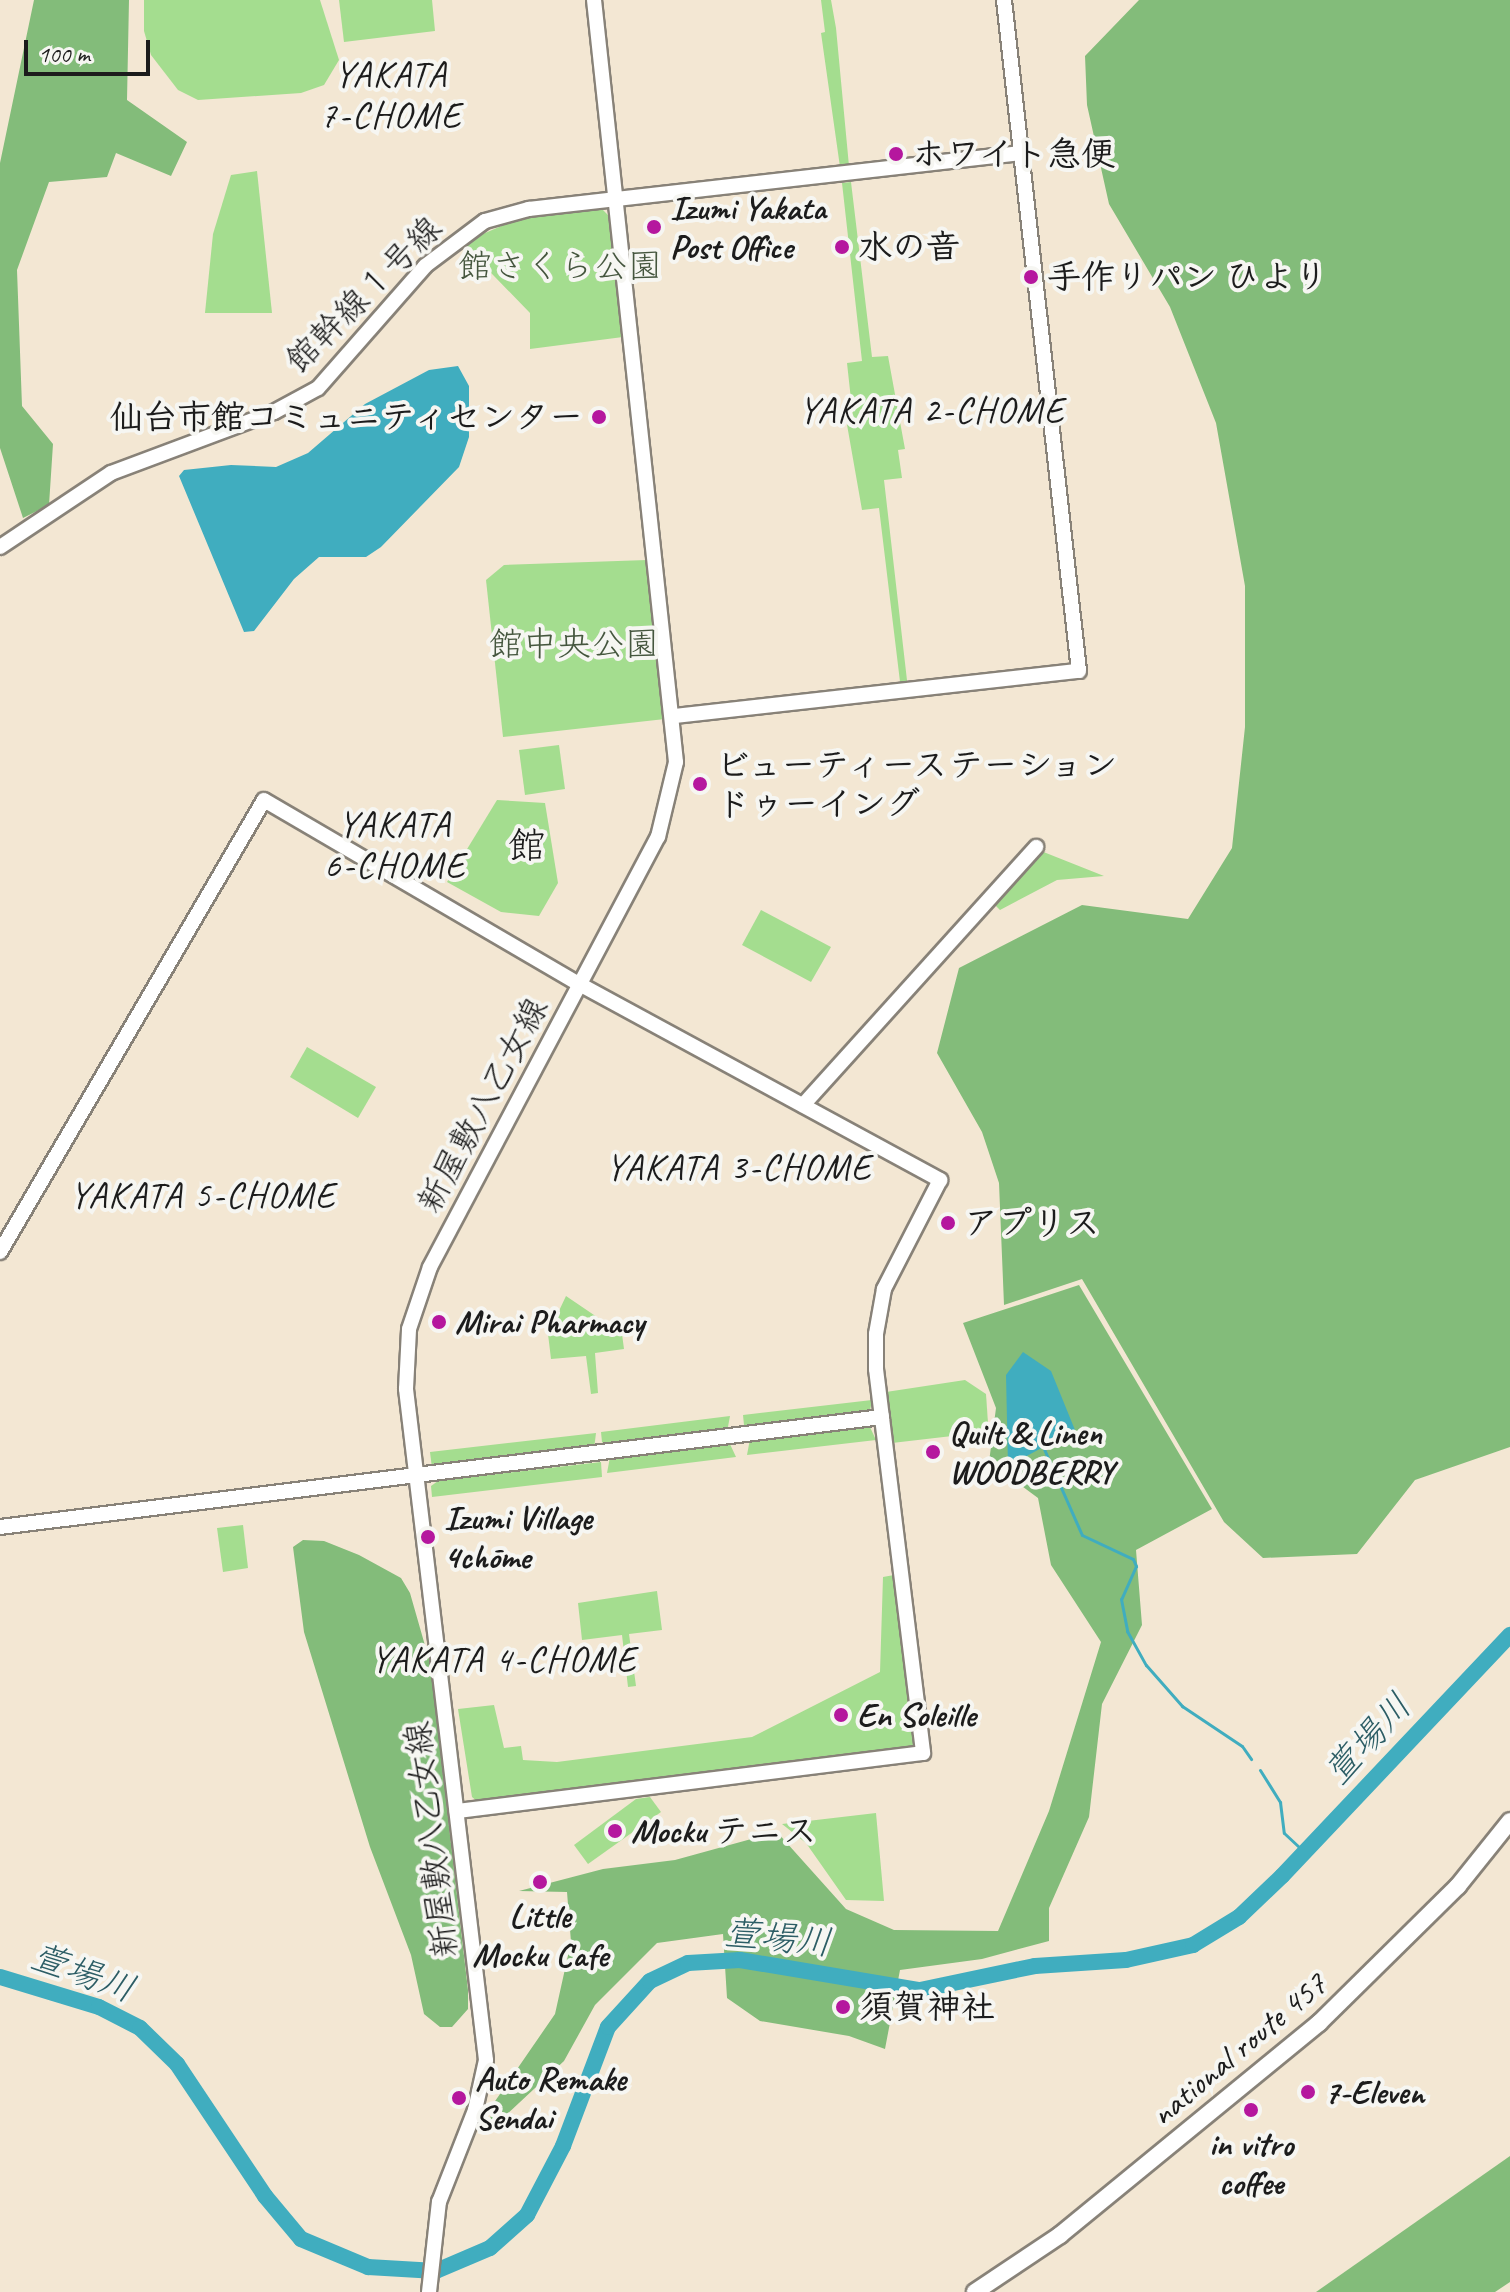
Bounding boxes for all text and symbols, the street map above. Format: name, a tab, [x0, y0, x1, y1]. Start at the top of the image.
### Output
scale bar	[28, 24, 154, 74]
text: 100 m	[38, 39, 90, 69]
district label: YAKATA 7-CHOME	[320, 52, 462, 137]
place label: ホワイト急便	[912, 134, 1116, 174]
marker: ホワイト急便	[887, 145, 905, 163]
place label: Izumi Yakata Post Office	[670, 187, 826, 266]
street label: 館幹線１号線	[276, 207, 450, 381]
marker: Izumi Yakata Post Office	[645, 218, 663, 236]
place label: 水の音	[858, 227, 960, 267]
marker: 水の音	[833, 238, 851, 256]
park label: 館さくら公園	[458, 246, 662, 286]
place label: 手作りパン ひより	[1047, 257, 1327, 297]
marker: 手作りパン ひより	[1022, 268, 1040, 286]
district label: YAKATA 2-CHOME	[798, 389, 1066, 433]
place label: 仙台市館コミュニティセンター	[107, 397, 583, 437]
marker: 仙台市館コミュニティセンター	[590, 408, 608, 426]
park label: 館中央公園	[489, 624, 659, 664]
place label: ビューティーステーション ドゥーイング	[716, 744, 1123, 824]
marker: ビューティーステーション ドゥーイング	[691, 775, 709, 793]
district label: YAKATA 6-CHOME	[324, 802, 466, 887]
district label: 館	[508, 823, 546, 869]
street label: 新屋敷八乙女線	[408, 990, 556, 1220]
district label: YAKATA 3-CHOME	[605, 1146, 873, 1190]
district label: YAKATA 5-CHOME	[69, 1174, 337, 1218]
place label: アプリス	[964, 1203, 1100, 1243]
marker: アプリス	[939, 1214, 957, 1232]
place label: Mirai Pharmacy	[455, 1302, 645, 1342]
marker: Mirai Pharmacy	[430, 1313, 448, 1331]
place label: Quilt & Linen WOODBERRY	[949, 1412, 1114, 1492]
marker: Quilt & Linen WOODBERRY	[924, 1443, 942, 1461]
place label: Izumi Village 4chōme	[444, 1497, 591, 1576]
marker: Izumi Village 4chōme	[419, 1528, 437, 1546]
district label: YAKATA 4-CHOME	[370, 1638, 638, 1682]
water label: 萱場川	[1315, 1685, 1421, 1793]
place label: En Soleille	[857, 1695, 975, 1735]
marker: En Soleille	[832, 1706, 850, 1724]
street label: 新屋敷八乙女線	[396, 1719, 466, 1961]
place label: Mocku テニス	[631, 1811, 816, 1851]
marker: Mocku テニス	[606, 1822, 624, 1840]
marker: Little Mocku Cafe	[531, 1873, 549, 1891]
place label: Little Mocku Cafe	[472, 1895, 608, 1974]
water label: 萱場川	[722, 1911, 834, 1965]
water label: 萱場川	[25, 1934, 141, 2012]
street label: national route 457	[1142, 1964, 1334, 2134]
place label: 須賀神社	[859, 1987, 995, 2027]
marker: 須賀神社	[834, 1998, 852, 2016]
place label: Auto Remake Sendai	[475, 2058, 623, 2138]
place label: 7-Eleven	[1324, 2072, 1424, 2112]
marker: 7-Eleven	[1299, 2083, 1317, 2101]
marker: Auto Remake Sendai	[450, 2089, 468, 2107]
marker: in vitro coffee	[1242, 2101, 1260, 2119]
place label: in vitro coffee	[1209, 2123, 1293, 2202]

